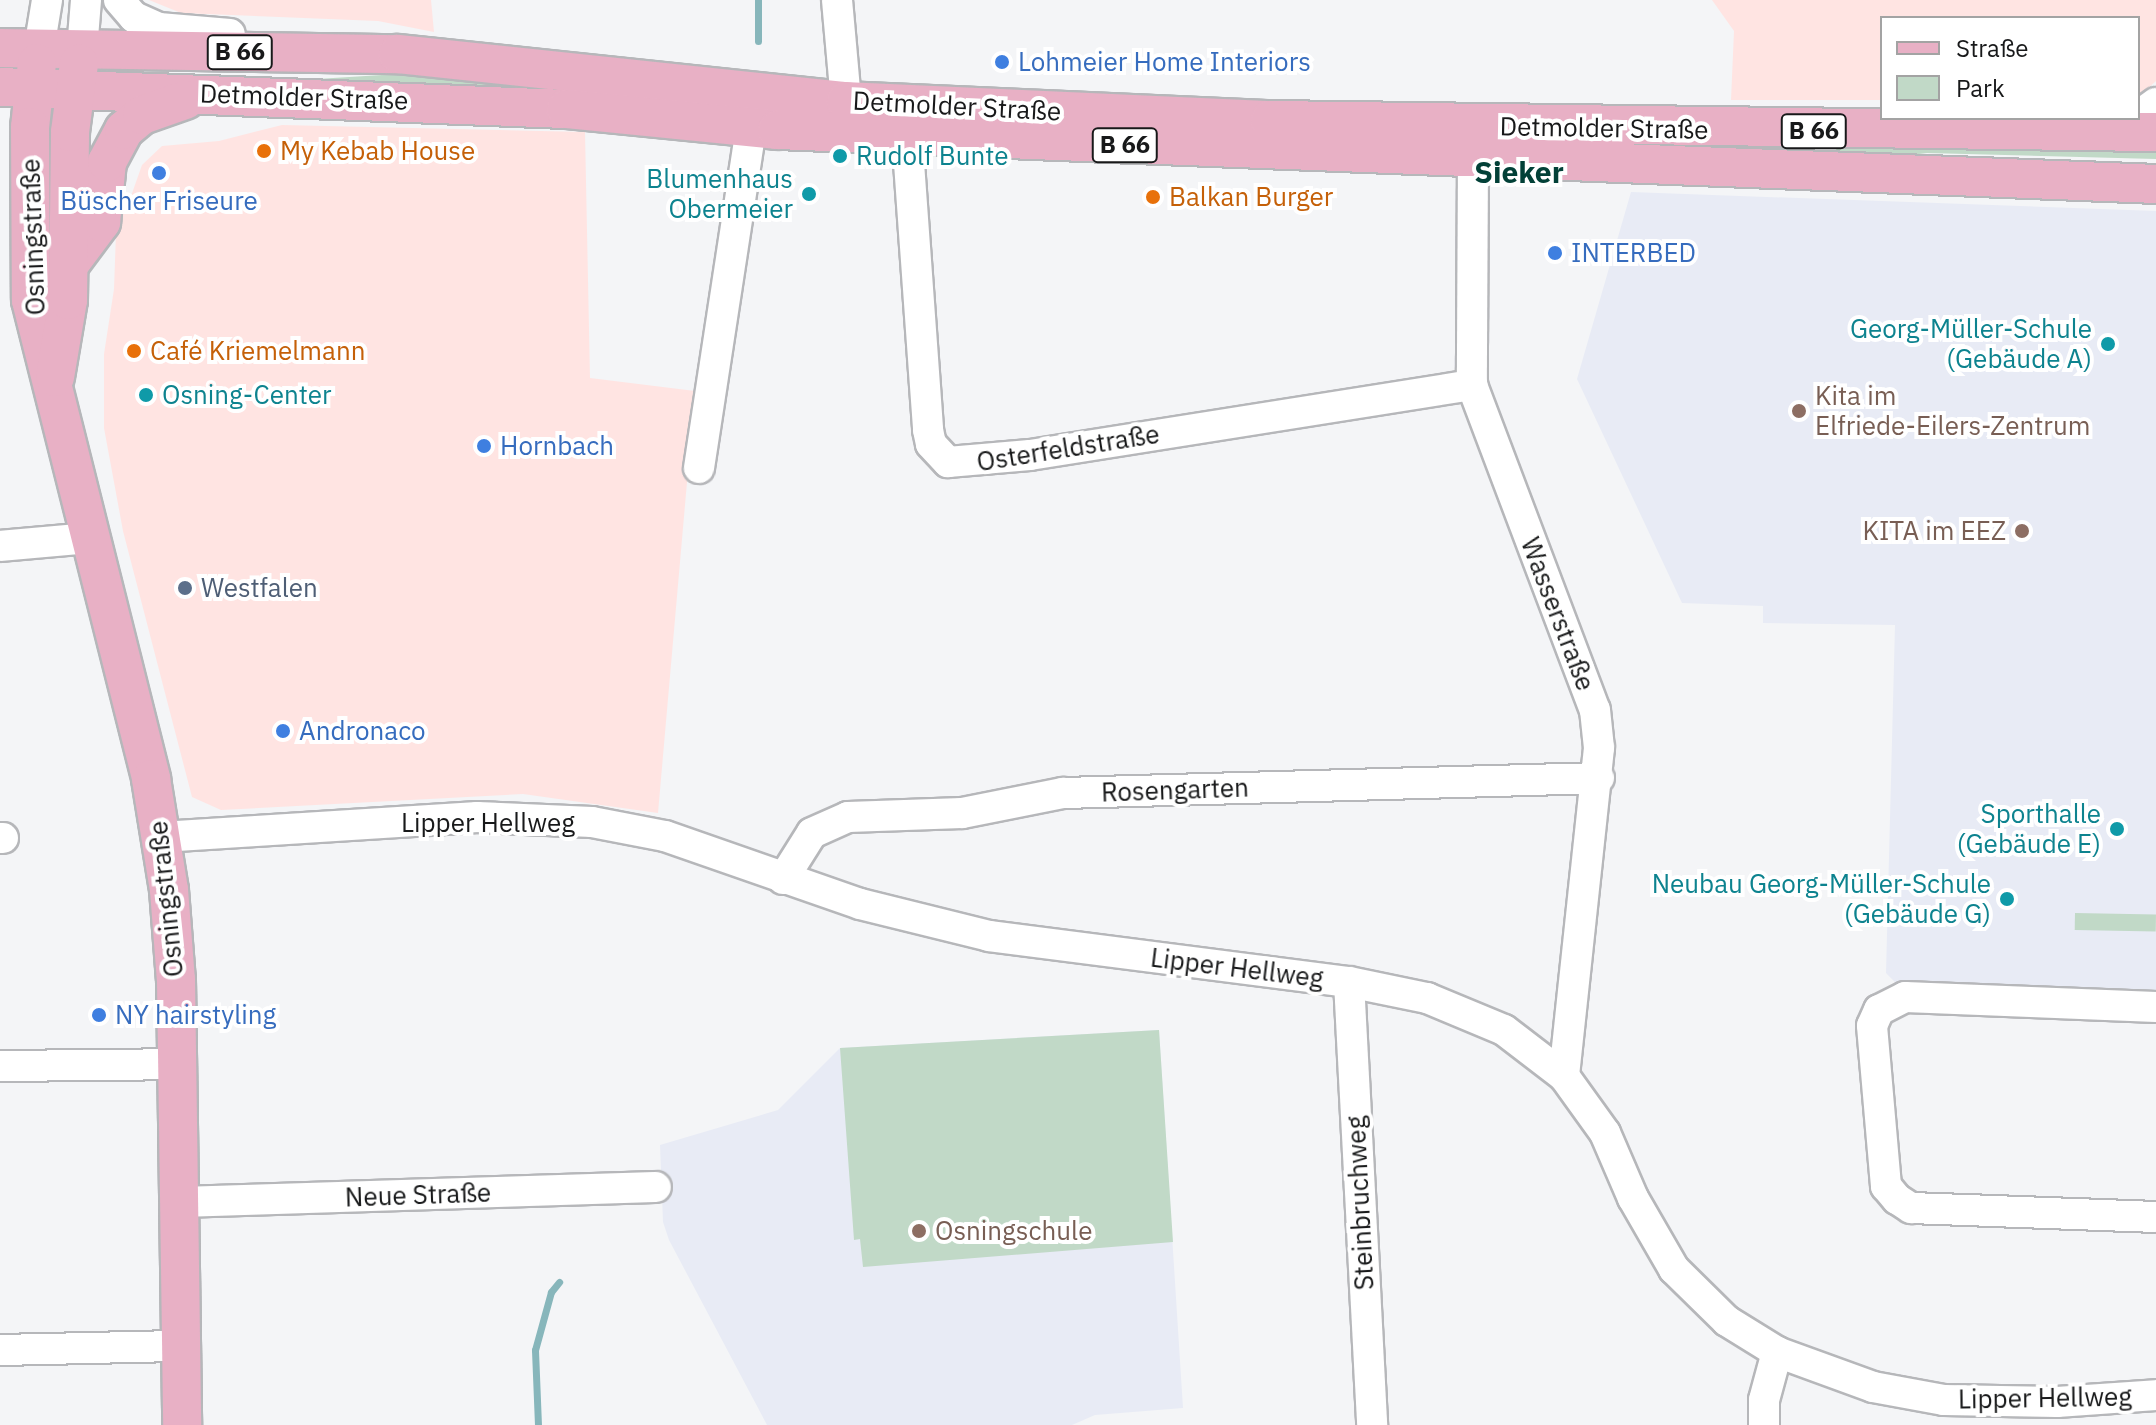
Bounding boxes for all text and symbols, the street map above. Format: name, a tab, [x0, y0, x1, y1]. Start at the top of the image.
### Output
legend	[1880, 16, 2140, 120]
road number: B 66	[206, 32, 274, 72]
text: Straße	[1956, 32, 2028, 64]
place label: Lohmeier Home Interiors	[1018, 46, 1311, 78]
marker: Lohmeier Home Interiors	[993, 53, 1011, 71]
text: Park	[1956, 72, 2005, 104]
street label: Detmolder Straße	[199, 78, 409, 116]
street label: Detmolder Straße	[852, 85, 1062, 127]
street label: Detmolder Straße	[1499, 111, 1709, 145]
road number: B 66	[1780, 111, 1848, 151]
road number: B 66	[1091, 125, 1159, 165]
place label: My Kebab House	[280, 135, 475, 167]
place label: Rudolf Bunte	[856, 140, 1008, 172]
marker: My Kebab House	[255, 142, 273, 160]
marker: Rudolf Bunte	[831, 147, 849, 165]
district label: Sieker	[1474, 154, 1564, 190]
street label: Osningstraße	[15, 158, 51, 316]
place label: Blumenhaus Obermeier	[646, 163, 793, 224]
marker: Büscher Friseure	[150, 164, 168, 182]
place label: Balkan Burger	[1169, 181, 1333, 213]
place label: Büscher Friseure	[60, 185, 258, 217]
marker: Blumenhaus Obermeier	[800, 185, 818, 203]
marker: Balkan Burger	[1144, 188, 1162, 206]
place label: INTERBED	[1571, 237, 1696, 269]
marker: INTERBED	[1546, 244, 1564, 262]
place label: Georg-Müller-Schule (Gebäude A)	[1850, 313, 2092, 374]
place label: Café Kriemelmann	[150, 335, 365, 367]
marker: Georg-Müller-Schule (Gebäude A)	[2099, 335, 2117, 353]
marker: Café Kriemelmann	[125, 342, 143, 360]
place label: Osning-Center	[162, 379, 332, 411]
place label: Kita im Elfriede-Eilers-Zentrum	[1815, 380, 2090, 442]
marker: Osning-Center	[137, 386, 155, 404]
marker: Kita im Elfriede-Eilers-Zentrum	[1790, 402, 1808, 420]
street label: Osterfeldstraße	[974, 418, 1162, 478]
place label: Hornbach	[500, 430, 614, 462]
marker: Hornbach	[475, 437, 493, 455]
place label: KITA im EEZ	[1863, 515, 2006, 547]
marker: KITA im EEZ	[2013, 522, 2031, 540]
street label: Wasserstraße	[1514, 533, 1602, 695]
place label: Westfalen	[201, 572, 318, 604]
marker: Westfalen	[176, 579, 194, 597]
place label: Andronaco	[299, 715, 426, 747]
marker: Andronaco	[274, 722, 292, 740]
street label: Rosengarten	[1101, 772, 1249, 808]
place label: Sporthalle (Gebäude E)	[1957, 798, 2101, 860]
street label: Lipper Hellweg	[401, 807, 575, 839]
street label: Osningstraße	[142, 819, 190, 979]
marker: Sporthalle (Gebäude E)	[2108, 820, 2126, 838]
place label: Neubau Georg-Müller-Schule (Gebäude G)	[1652, 868, 1991, 930]
marker: Neubau Georg-Müller-Schule (Gebäude G)	[1998, 890, 2016, 908]
street label: Lipper Hellweg	[1149, 942, 1325, 994]
place label: NY hairstyling	[115, 999, 276, 1031]
marker: NY hairstyling	[90, 1006, 108, 1024]
street label: Steinbruchweg	[1340, 1115, 1380, 1291]
street label: Neue Straße	[344, 1177, 492, 1213]
place label: Osningschule	[935, 1215, 1092, 1247]
marker: Osningschule	[910, 1222, 928, 1240]
street label: Lipper Hellweg	[1958, 1381, 2132, 1415]

